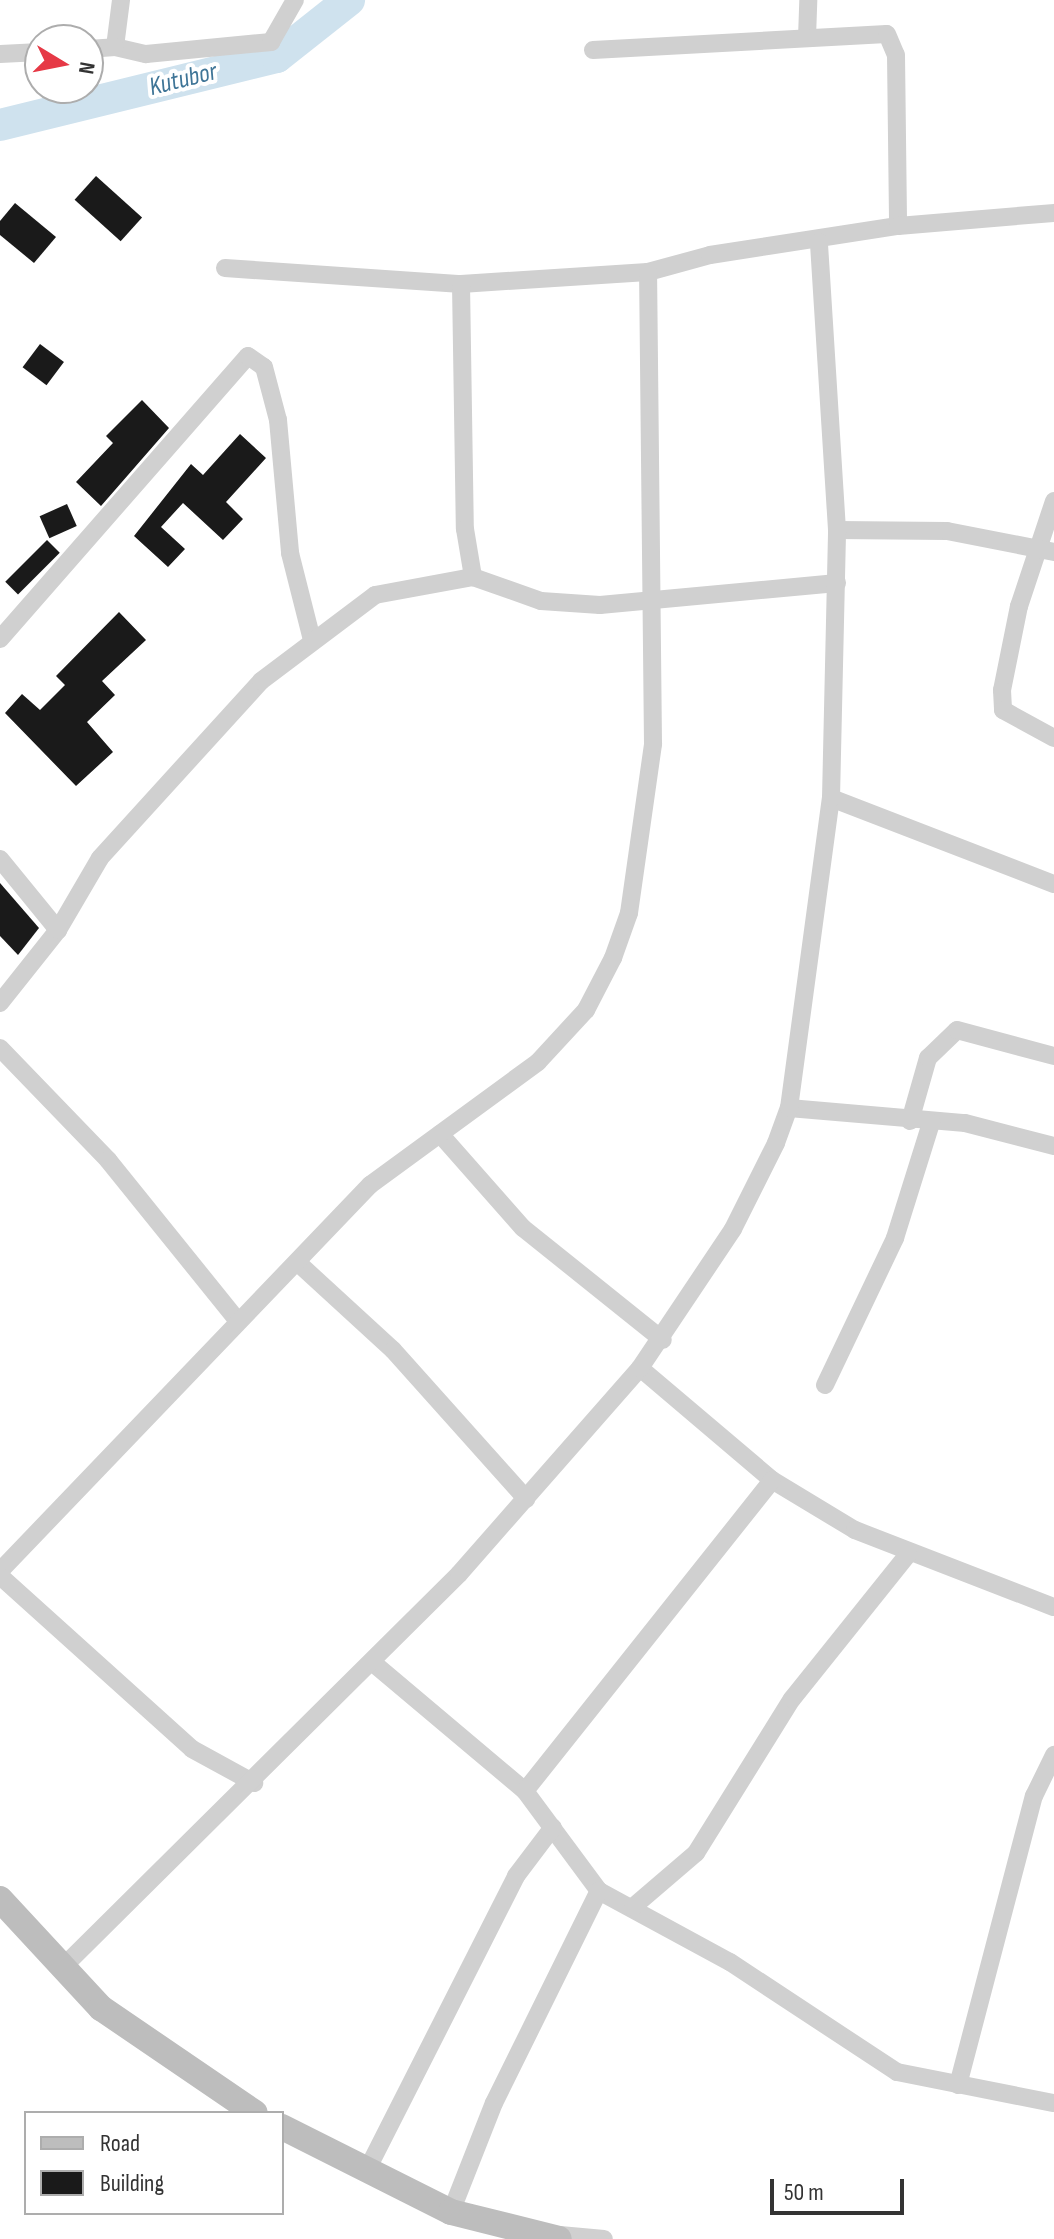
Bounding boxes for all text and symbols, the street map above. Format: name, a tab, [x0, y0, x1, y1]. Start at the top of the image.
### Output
north arrow	[24, 24, 104, 104]
water label: Kutubor	[146, 57, 220, 103]
text: N	[72, 60, 100, 76]
legend	[24, 2111, 284, 2215]
text: Road	[100, 2129, 140, 2158]
scale bar	[774, 2163, 908, 2213]
text: Building	[100, 2169, 164, 2198]
text: 50 m	[784, 2178, 824, 2207]

